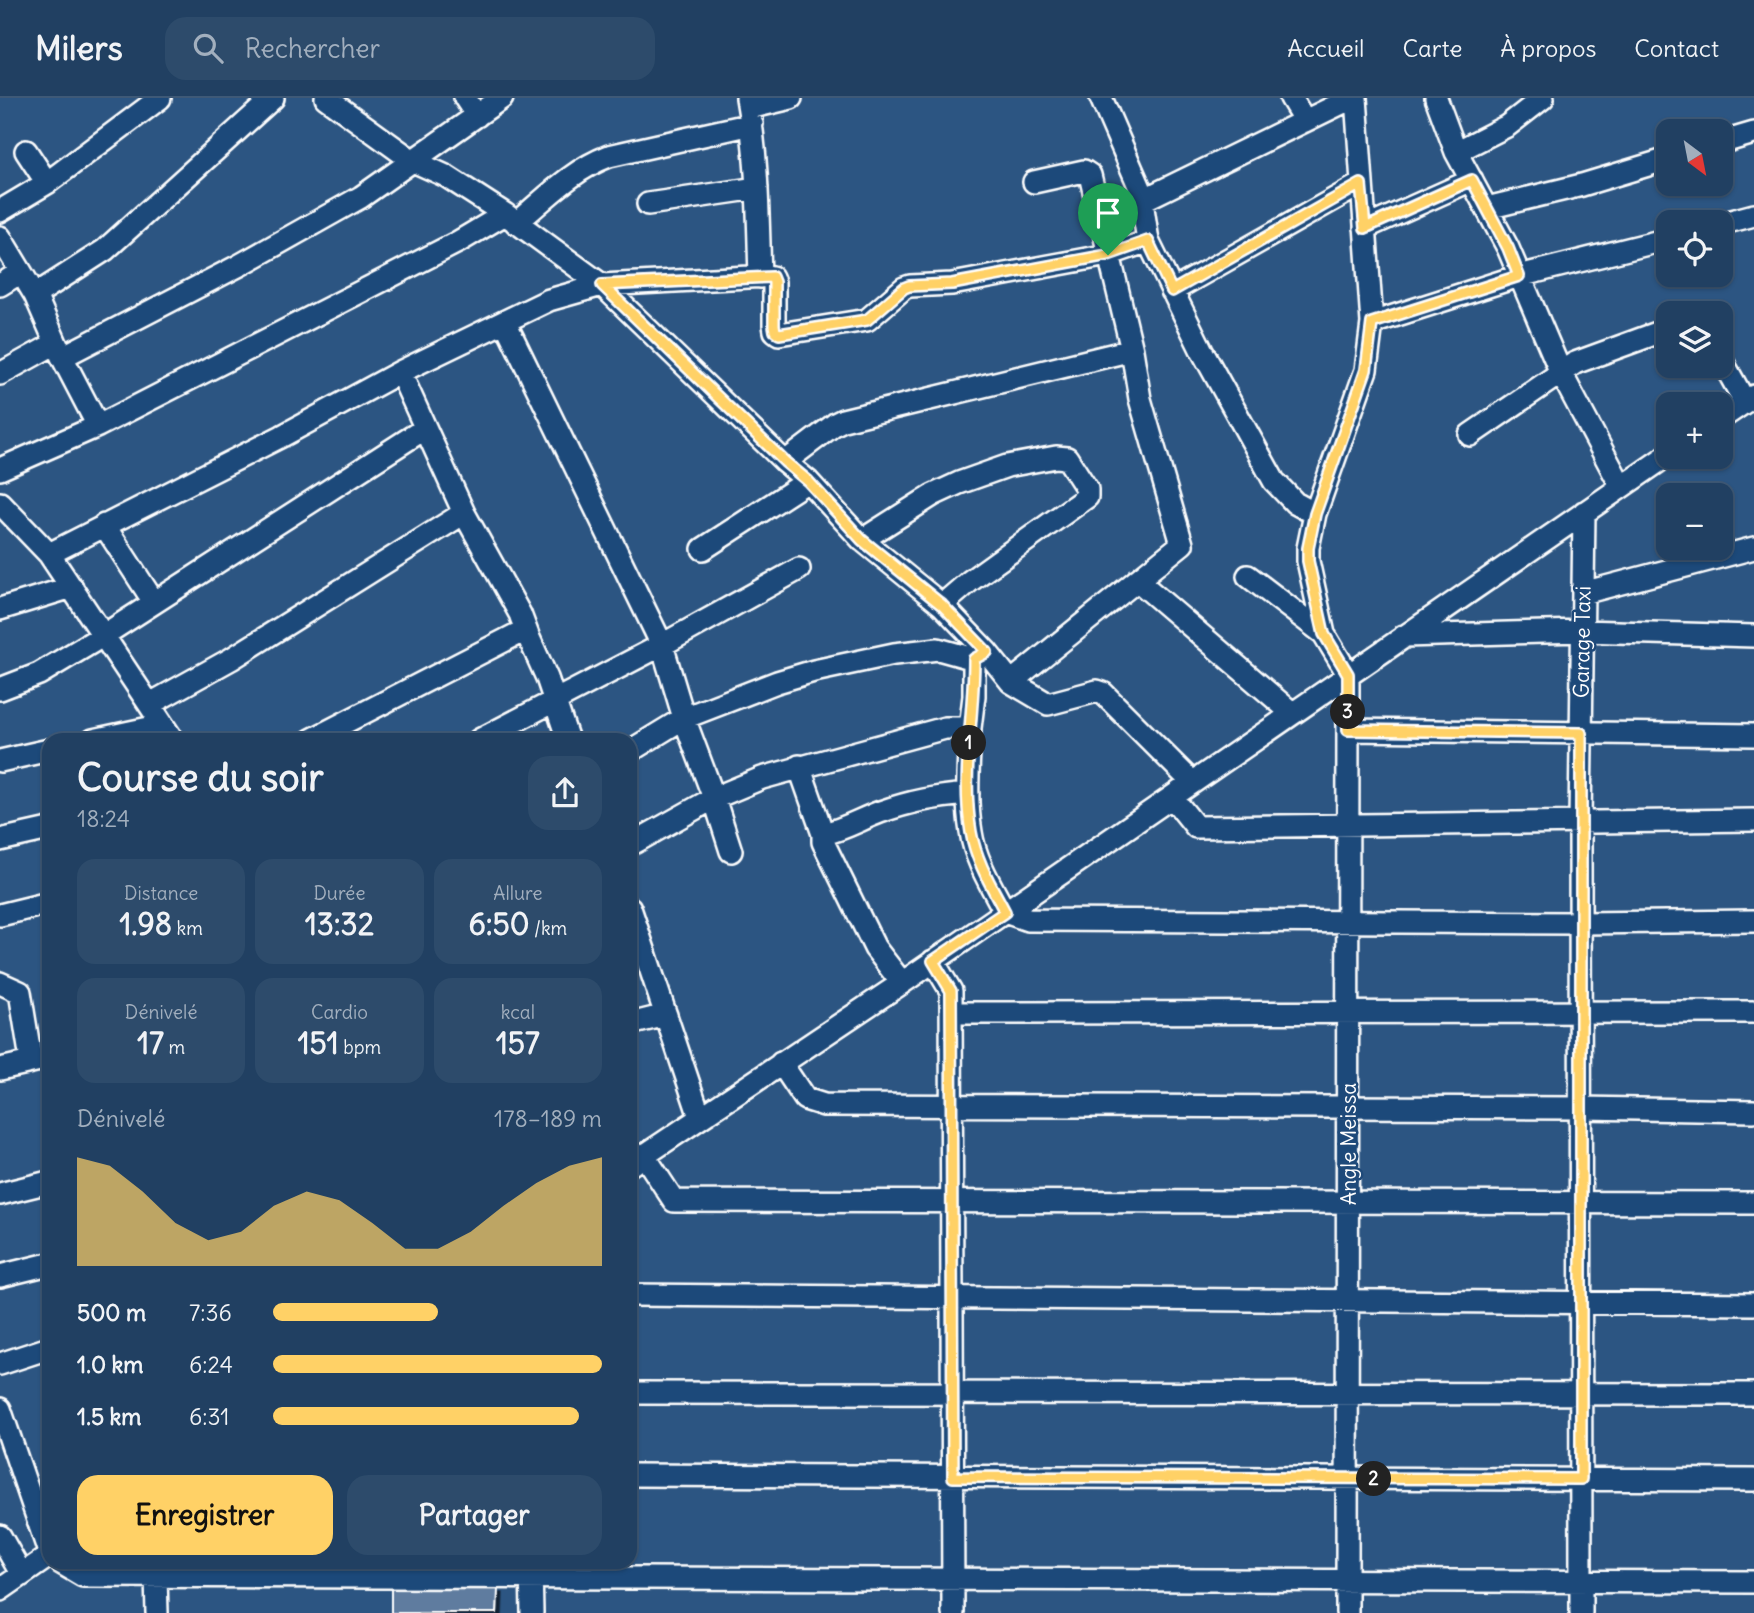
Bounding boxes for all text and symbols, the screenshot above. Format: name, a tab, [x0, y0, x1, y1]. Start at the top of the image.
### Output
search box	[165, 17, 655, 80]
text: Milers	[35, 27, 123, 69]
icon: search	[189, 29, 227, 67]
text: Rechercher	[245, 32, 380, 65]
text: Accueil	[1287, 33, 1364, 63]
text: Carte	[1402, 33, 1462, 63]
text: À propos	[1500, 33, 1596, 63]
text: Contact	[1634, 33, 1719, 63]
north arrow	[1656, 119, 1732, 196]
map controls	[1656, 119, 1733, 560]
pin	[1078, 183, 1138, 255]
icon: arrive	[1089, 194, 1127, 232]
button: locate	[1656, 210, 1733, 287]
button: layers	[1656, 301, 1733, 378]
button: +	[1656, 392, 1733, 469]
button: −	[1656, 483, 1733, 560]
street label: Garage Taxi	[1568, 586, 1596, 698]
pin: 3	[1330, 694, 1366, 730]
text: 3	[1342, 699, 1353, 723]
pin: 1	[951, 726, 986, 760]
text: 1	[965, 730, 972, 754]
text: Course du soir	[77, 754, 324, 801]
button: share	[528, 756, 602, 830]
text: 18:24	[77, 804, 130, 833]
text: Distance	[124, 881, 198, 905]
text: Durée	[313, 881, 366, 905]
text: Allure	[493, 881, 542, 905]
text: 1.98	[119, 905, 172, 943]
text: 13:32	[305, 905, 374, 943]
text: 6:50	[468, 905, 529, 943]
text: km	[172, 916, 203, 940]
text: /km	[529, 916, 567, 940]
text: Dénivelé	[125, 1000, 198, 1024]
text: Cardio	[311, 1000, 368, 1024]
text: kcal	[501, 1000, 535, 1024]
text: 17	[137, 1024, 164, 1062]
text: 151	[298, 1024, 339, 1062]
text: 157	[496, 1024, 540, 1062]
text: m	[164, 1035, 185, 1059]
text: bpm	[339, 1035, 381, 1059]
street label: Angle Meissa	[1335, 1083, 1362, 1205]
text: Dénivelé	[77, 1104, 165, 1133]
text: 178–189 m	[494, 1104, 602, 1133]
text: 500 m	[77, 1298, 146, 1327]
text: 7:36	[189, 1298, 232, 1327]
text: 1.0 km	[77, 1350, 143, 1379]
text: 6:24	[189, 1350, 233, 1379]
text: 1.5 km	[77, 1402, 142, 1431]
text: 6:31	[189, 1402, 229, 1431]
pin: 2	[1356, 1462, 1392, 1496]
text: 2	[1368, 1466, 1379, 1490]
button: Enregistrer	[77, 1475, 333, 1555]
button: Partager	[347, 1475, 602, 1555]

